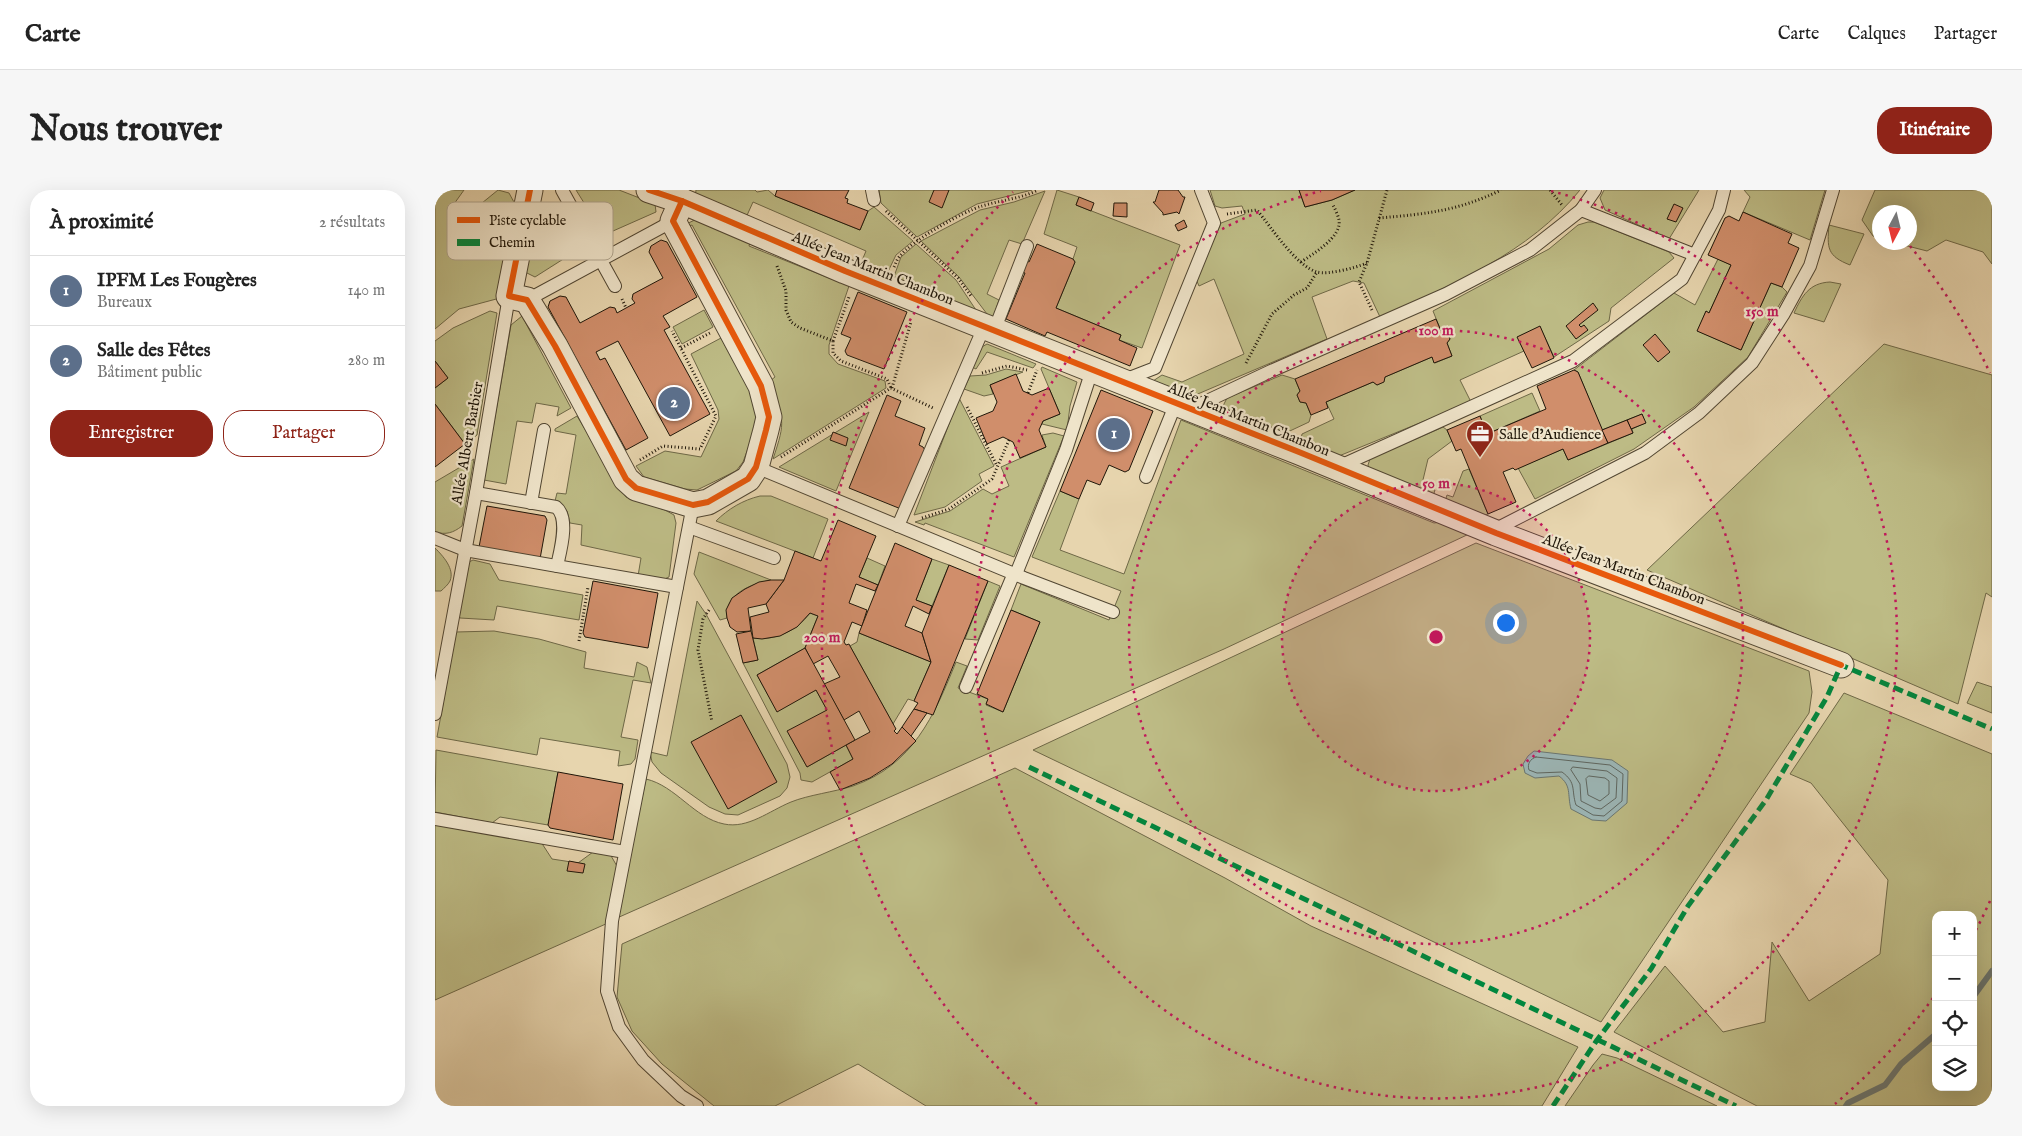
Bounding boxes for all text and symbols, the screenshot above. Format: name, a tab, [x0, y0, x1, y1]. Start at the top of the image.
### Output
text: Carte	[25, 19, 81, 50]
text: Carte	[1778, 23, 1819, 46]
text: Calques	[1847, 23, 1906, 46]
text: Partager	[1934, 23, 1997, 46]
button: Itinéraire	[1877, 107, 1992, 154]
text: Nous trouver	[30, 108, 222, 153]
legend	[447, 202, 613, 260]
north arrow	[1872, 205, 1917, 250]
text: À proximité	[50, 209, 153, 236]
text: Piste cyclable	[489, 212, 567, 230]
text: 2 résultats	[319, 213, 385, 233]
street label: Allée Jean Martin Chambon	[788, 227, 957, 310]
text: Chemin	[489, 234, 535, 252]
text: IPFM Les Fougères	[97, 269, 257, 293]
text: 1	[63, 281, 69, 301]
text: 140 m	[347, 281, 385, 301]
text: Bureaux	[97, 293, 152, 313]
text: 150 m	[1745, 302, 1779, 321]
text: 100 m	[1418, 321, 1454, 340]
text: Salle des Fêtes	[97, 339, 210, 363]
text: 2	[62, 351, 70, 371]
text: 280 m	[348, 351, 385, 371]
text: Bâtiment public	[97, 363, 202, 383]
street label: Allée Jean Martin Chambon	[1164, 378, 1333, 461]
street label: Allée Albert Barbier	[447, 380, 488, 507]
pin: 2	[658, 384, 690, 422]
button: Enregistrer	[50, 410, 213, 457]
button: Partager	[223, 410, 385, 457]
pin: 1	[1098, 415, 1130, 453]
office icon: Salle d'Audience	[1465, 419, 1495, 458]
place label: Salle d'Audience	[1499, 425, 1601, 444]
text: 50 m	[1422, 474, 1450, 493]
street label: Allée Jean Martin Chambon	[1539, 529, 1708, 609]
your location	[1493, 610, 1519, 636]
text: 200 m	[804, 628, 841, 647]
centre of rings	[1427, 628, 1445, 646]
map controls	[1932, 911, 1977, 1091]
button: +	[1932, 911, 1977, 956]
button: −	[1932, 956, 1977, 1001]
button: locate	[1932, 1001, 1977, 1046]
button: layers	[1932, 1046, 1977, 1091]

